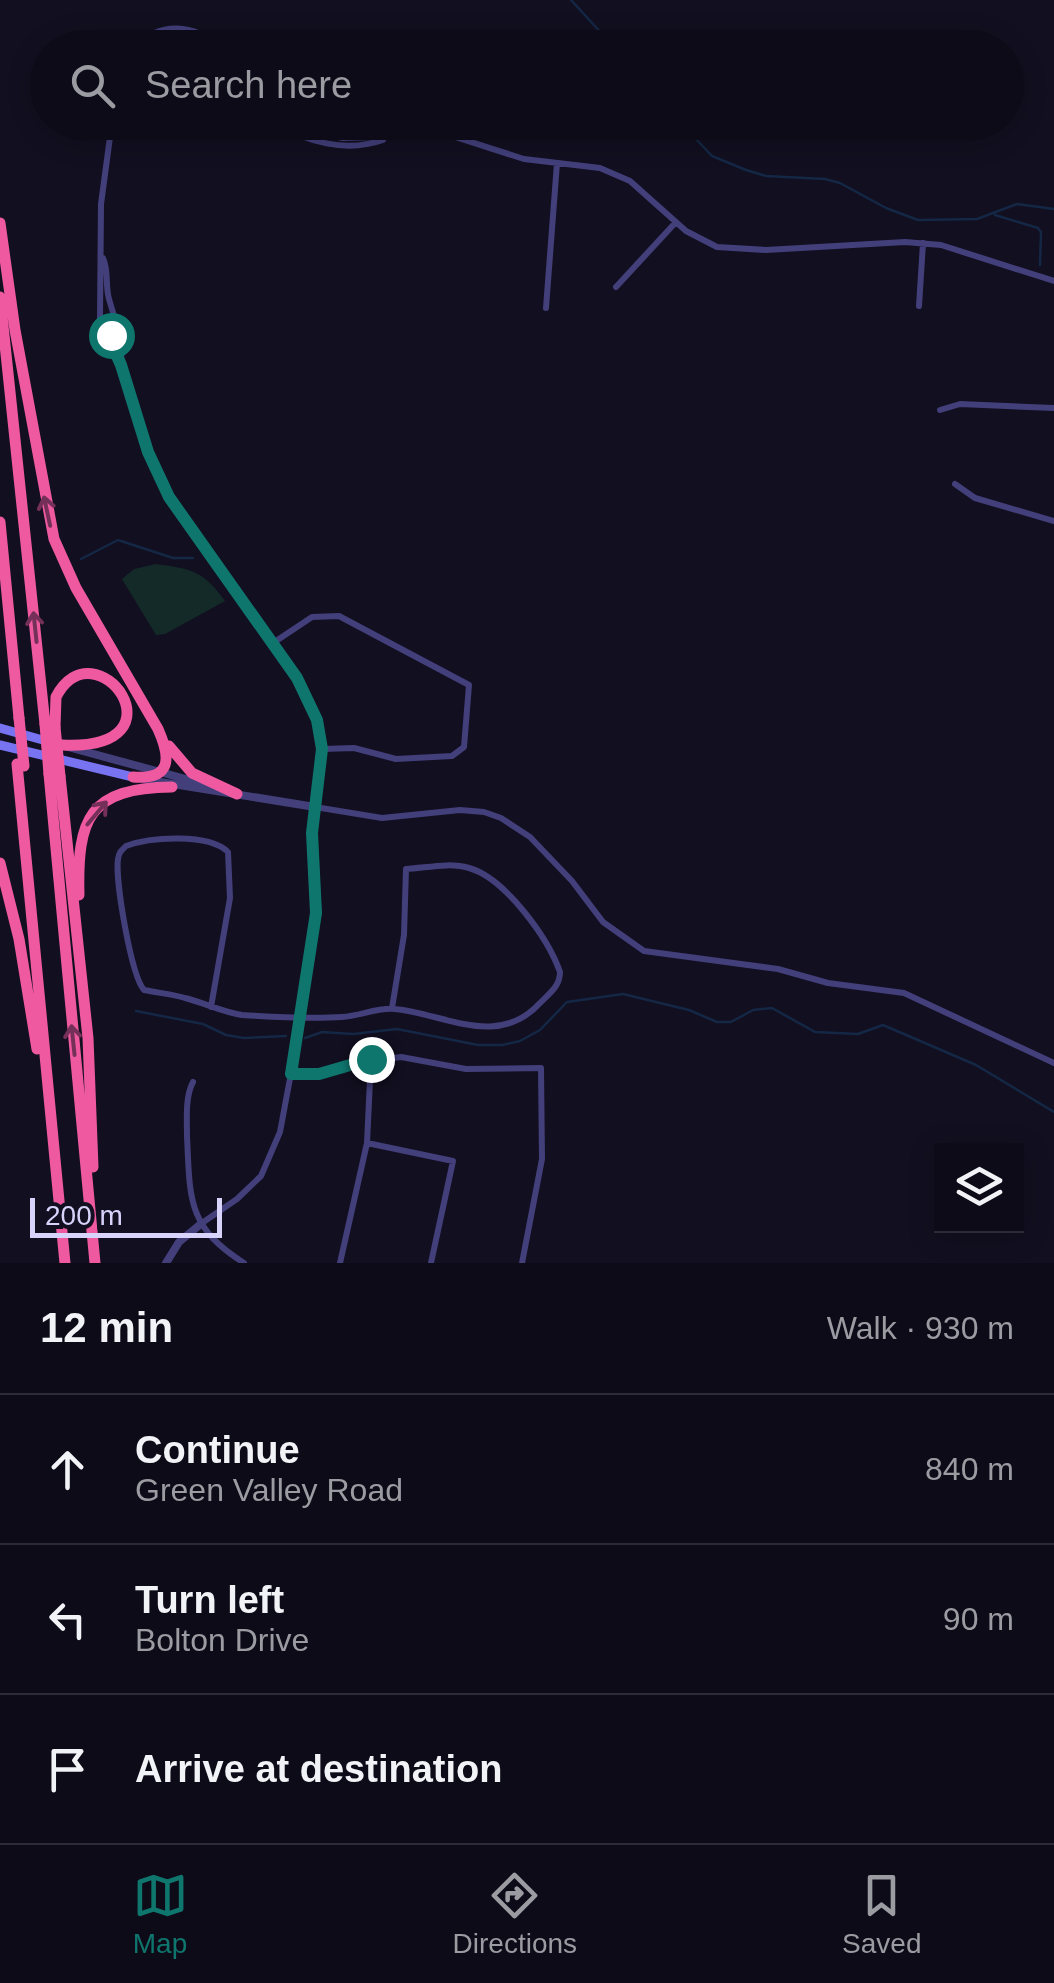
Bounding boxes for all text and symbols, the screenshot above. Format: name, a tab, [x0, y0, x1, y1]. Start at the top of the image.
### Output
search box	[30, 30, 1024, 140]
icon: search	[65, 58, 120, 113]
text: Search here	[145, 64, 352, 106]
route start	[89, 313, 135, 359]
one-way arrow	[36, 496, 55, 528]
one-way arrow	[25, 612, 44, 644]
one-way arrow	[86, 800, 108, 826]
one-way arrow	[63, 1024, 82, 1056]
route end	[349, 1037, 395, 1083]
map controls	[934, 1143, 1024, 1233]
button: layers	[934, 1143, 1024, 1233]
scale bar	[30, 1193, 222, 1238]
text: 200 m	[45, 1200, 123, 1231]
text: 12 min	[40, 1304, 173, 1351]
text: Walk · 930 m	[827, 1310, 1014, 1346]
text: Continue	[135, 1429, 300, 1471]
icon: ahead	[40, 1442, 95, 1497]
text: 840 m	[925, 1451, 1014, 1487]
text: Green Valley Road	[135, 1472, 403, 1508]
text: Turn left	[135, 1579, 284, 1621]
icon: left	[40, 1592, 95, 1647]
text: 90 m	[943, 1601, 1014, 1637]
text: Bolton Drive	[135, 1622, 309, 1658]
icon: arrive	[40, 1742, 95, 1797]
text: Arrive at destination	[135, 1748, 502, 1790]
tab: Map	[133, 1868, 188, 1960]
tab: Directions	[453, 1868, 577, 1960]
tab: Saved	[842, 1868, 921, 1960]

